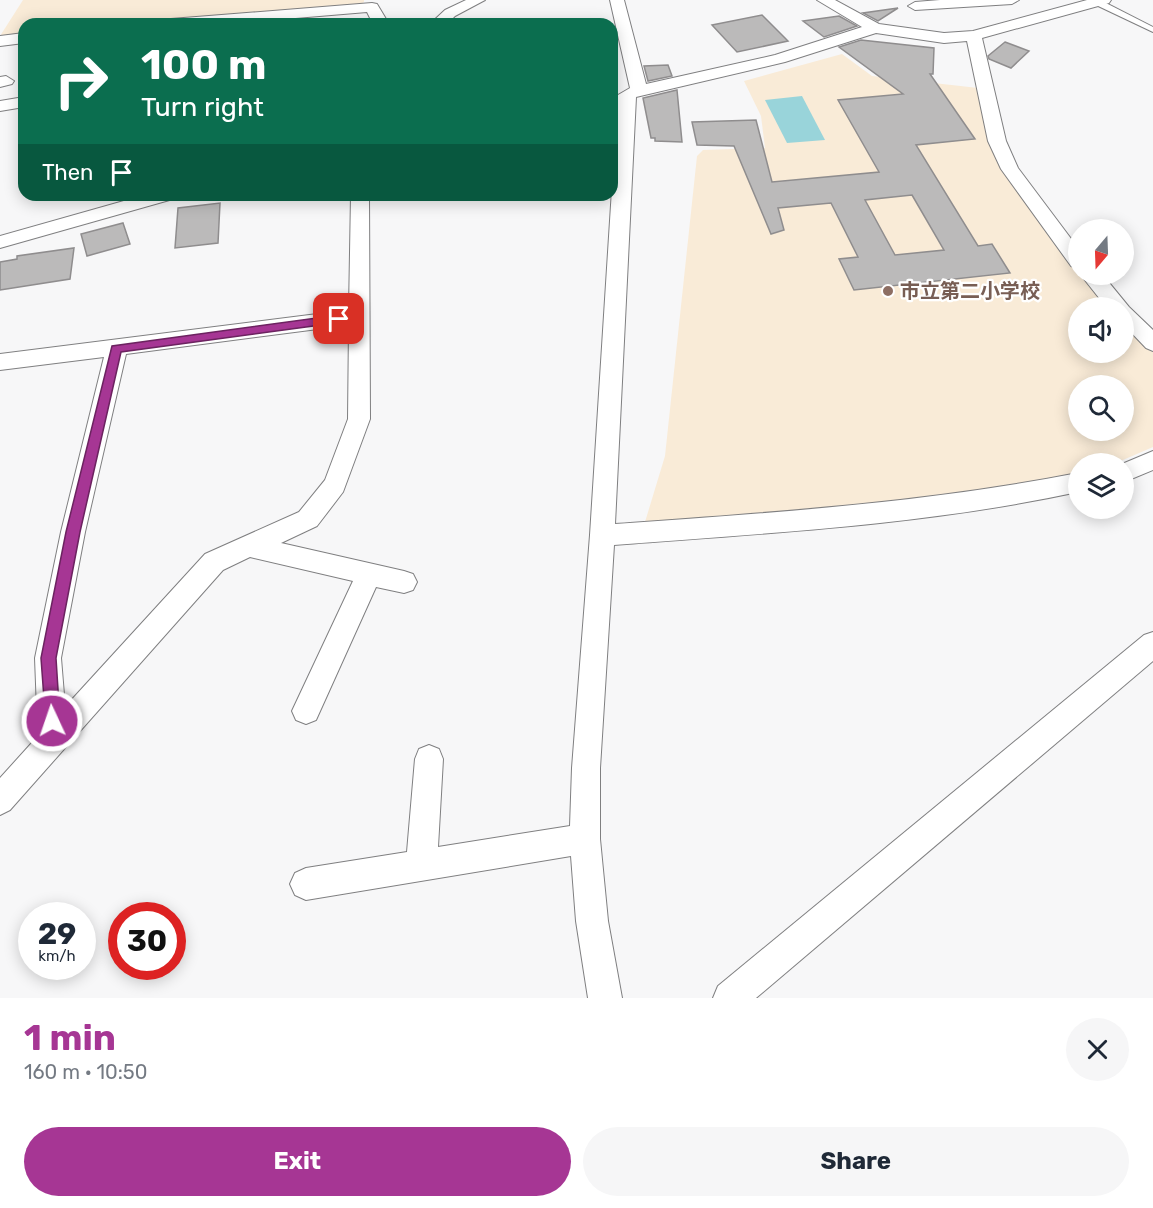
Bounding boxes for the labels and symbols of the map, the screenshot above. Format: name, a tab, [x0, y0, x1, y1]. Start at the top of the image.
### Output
north arrow	[1068, 219, 1134, 285]
place label: 市立第二小学校	[900, 279, 1040, 303]
marker: 市立第二小学校	[881, 284, 895, 298]
pin	[313, 293, 364, 344]
position arrow	[20, 689, 84, 753]
speed limit sign: 30	[108, 902, 186, 980]

